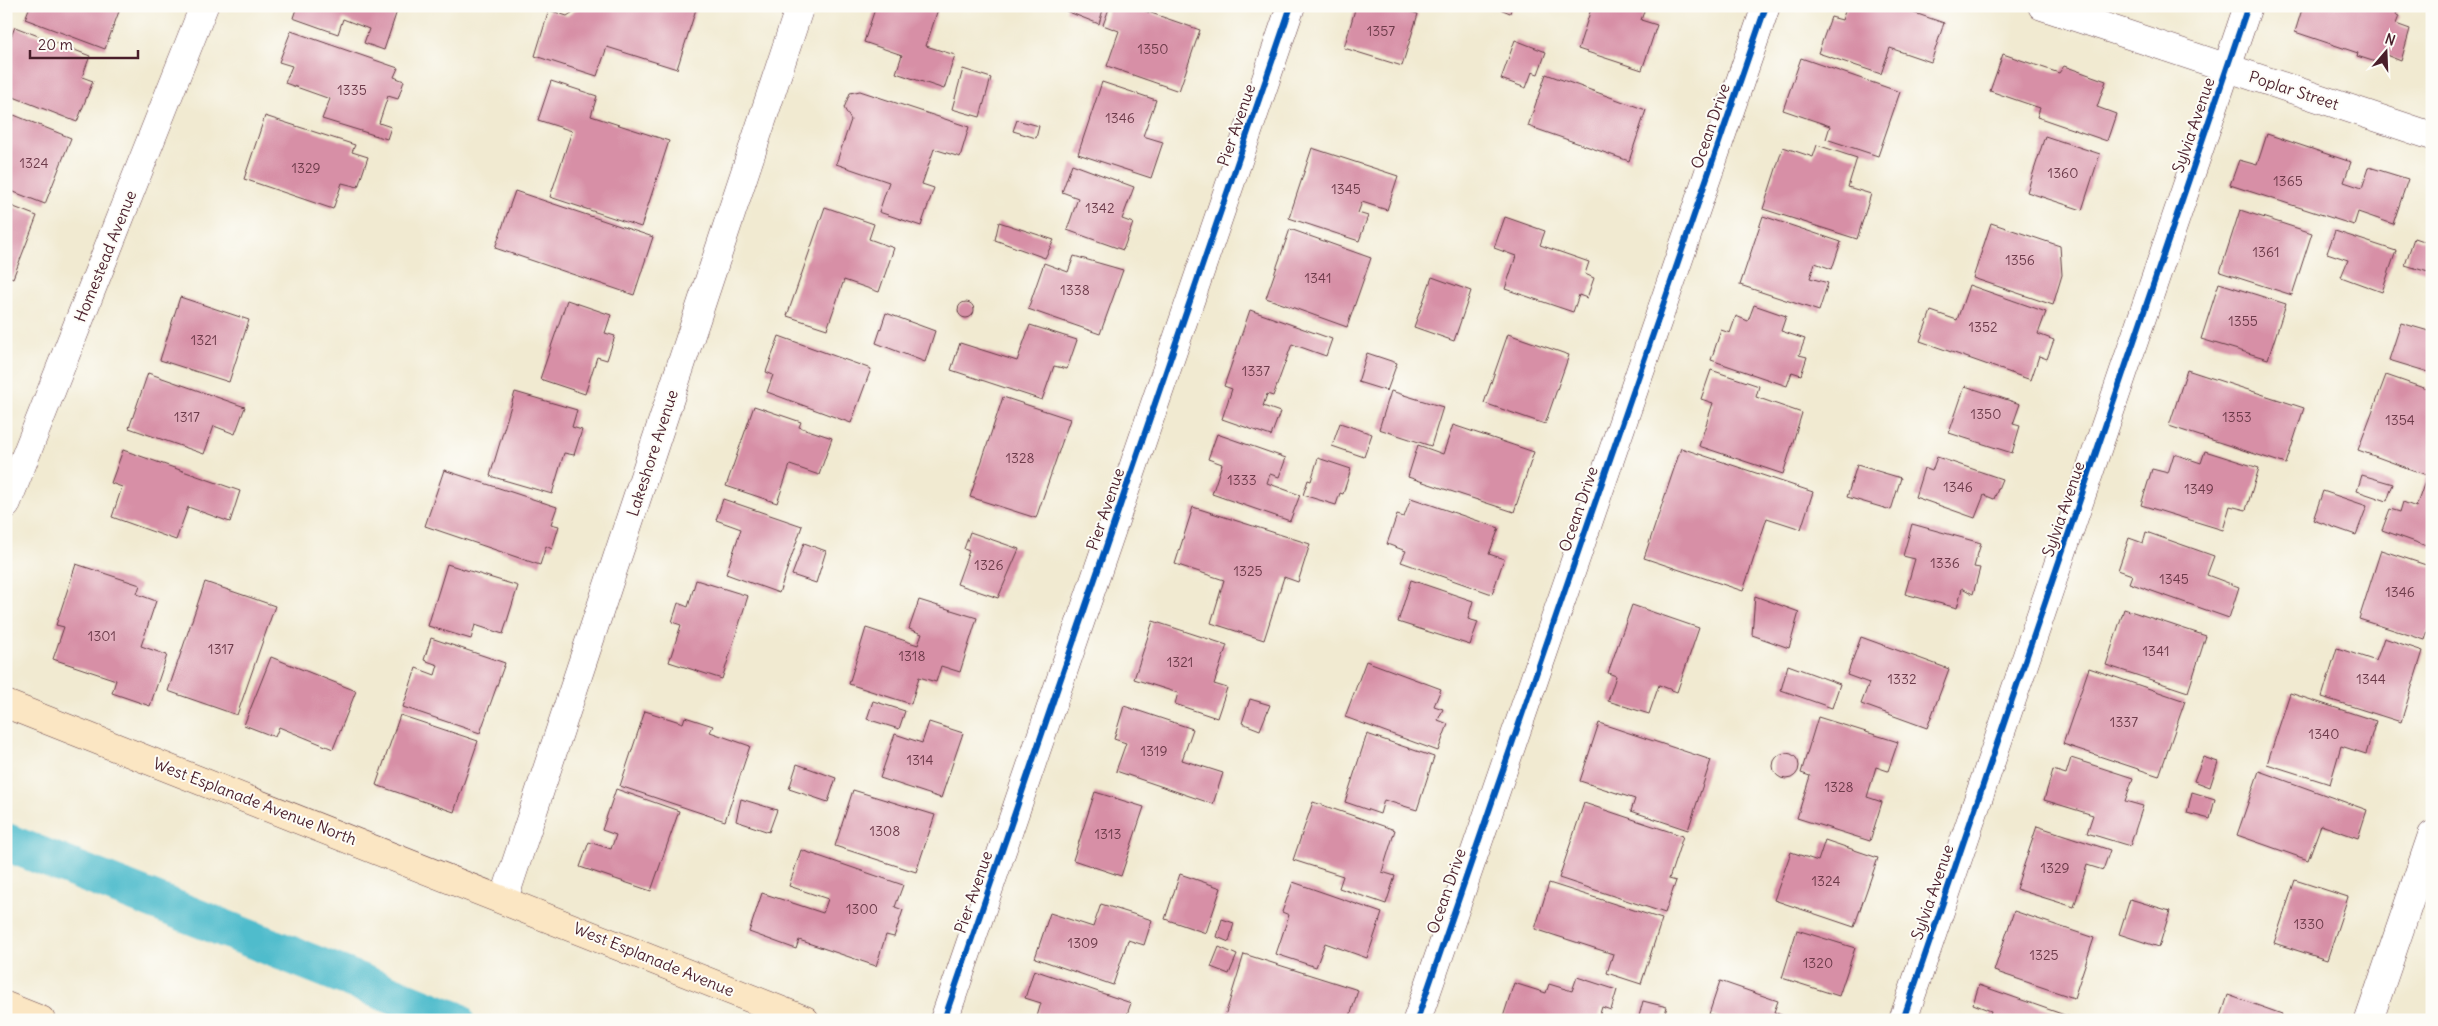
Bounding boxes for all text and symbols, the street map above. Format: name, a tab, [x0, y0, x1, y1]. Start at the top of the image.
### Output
house number: 1357	[1367, 22, 1395, 40]
scale bar	[30, 28, 138, 60]
north arrow	[2360, 28, 2410, 78]
text: N	[2383, 30, 2398, 50]
text: 20 m	[38, 35, 73, 54]
house number: 1350	[1138, 40, 1168, 58]
street label: Poplar Street	[2247, 66, 2342, 114]
street label: Sylvia Avenue	[2167, 75, 2219, 175]
house number: 1335	[337, 81, 367, 99]
street label: Pier Avenue	[1213, 81, 1259, 169]
street label: Ocean Drive	[1686, 81, 1734, 171]
house number: 1346	[1105, 109, 1135, 127]
house number: 1324	[19, 154, 49, 172]
house number: 1329	[291, 159, 321, 177]
house number: 1360	[2048, 164, 2078, 182]
house number: 1365	[2273, 172, 2303, 190]
house number: 1345	[1331, 180, 1361, 198]
street label: Homestead Avenue	[69, 187, 141, 325]
house number: 1342	[1085, 199, 1115, 217]
house number: 1361	[2252, 243, 2280, 261]
house number: 1356	[2005, 251, 2035, 269]
house number: 1341	[1304, 269, 1332, 287]
house number: 1338	[1060, 281, 1090, 299]
house number: 1355	[2228, 312, 2258, 330]
house number: 1352	[1968, 318, 1998, 336]
house number: 1321	[191, 331, 217, 349]
house number: 1337	[1242, 362, 1270, 380]
street label: Lakeshore Avenue	[622, 387, 682, 519]
house number: 1350	[1971, 405, 2001, 423]
house number: 1317	[174, 408, 200, 426]
house number: 1353	[2222, 408, 2252, 426]
house number: 1354	[2385, 411, 2415, 429]
house number: 1328	[1005, 449, 1035, 467]
street label: Sylvia Avenue	[2037, 459, 2089, 559]
street label: Ocean Drive	[1554, 464, 1602, 554]
street label: Pier Avenue	[1082, 465, 1128, 553]
house number: 1333	[1227, 471, 1257, 489]
house number: 1346	[1943, 478, 1973, 496]
house number: 1349	[2184, 480, 2214, 498]
house number: 1336	[1930, 554, 1960, 572]
house number: 1326	[974, 556, 1004, 574]
house number: 1325	[1233, 562, 1263, 580]
house number: 1345	[2159, 570, 2189, 588]
house number: 1346	[2385, 583, 2415, 601]
house number: 1301	[88, 627, 116, 645]
house number: 1317	[208, 640, 234, 658]
house number: 1341	[2142, 642, 2170, 660]
house number: 1318	[899, 647, 925, 665]
house number: 1321	[1167, 653, 1193, 671]
house number: 1332	[1887, 670, 1917, 688]
house number: 1344	[2356, 670, 2386, 688]
house number: 1337	[2110, 713, 2138, 731]
house number: 1340	[2309, 725, 2339, 743]
house number: 1319	[1141, 742, 1167, 760]
house number: 1314	[906, 751, 934, 769]
street label: West Esplanade Avenue North	[151, 753, 359, 849]
house number: 1328	[1824, 778, 1854, 796]
house number: 1308	[870, 822, 900, 840]
house number: 1313	[1095, 825, 1121, 843]
street label: Sylvia Avenue	[1906, 842, 1958, 942]
street label: Ocean Drive	[1422, 846, 1470, 936]
street label: Pier Avenue	[950, 848, 996, 936]
house number: 1329	[2040, 859, 2070, 877]
house number: 1324	[1811, 872, 1841, 890]
house number: 1300	[846, 900, 878, 918]
house number: 1330	[2294, 915, 2324, 933]
street label: West Esplanade Avenue	[571, 918, 737, 1000]
house number: 1309	[1068, 934, 1098, 952]
house number: 1325	[2029, 946, 2059, 964]
house number: 1320	[1803, 954, 1833, 972]

